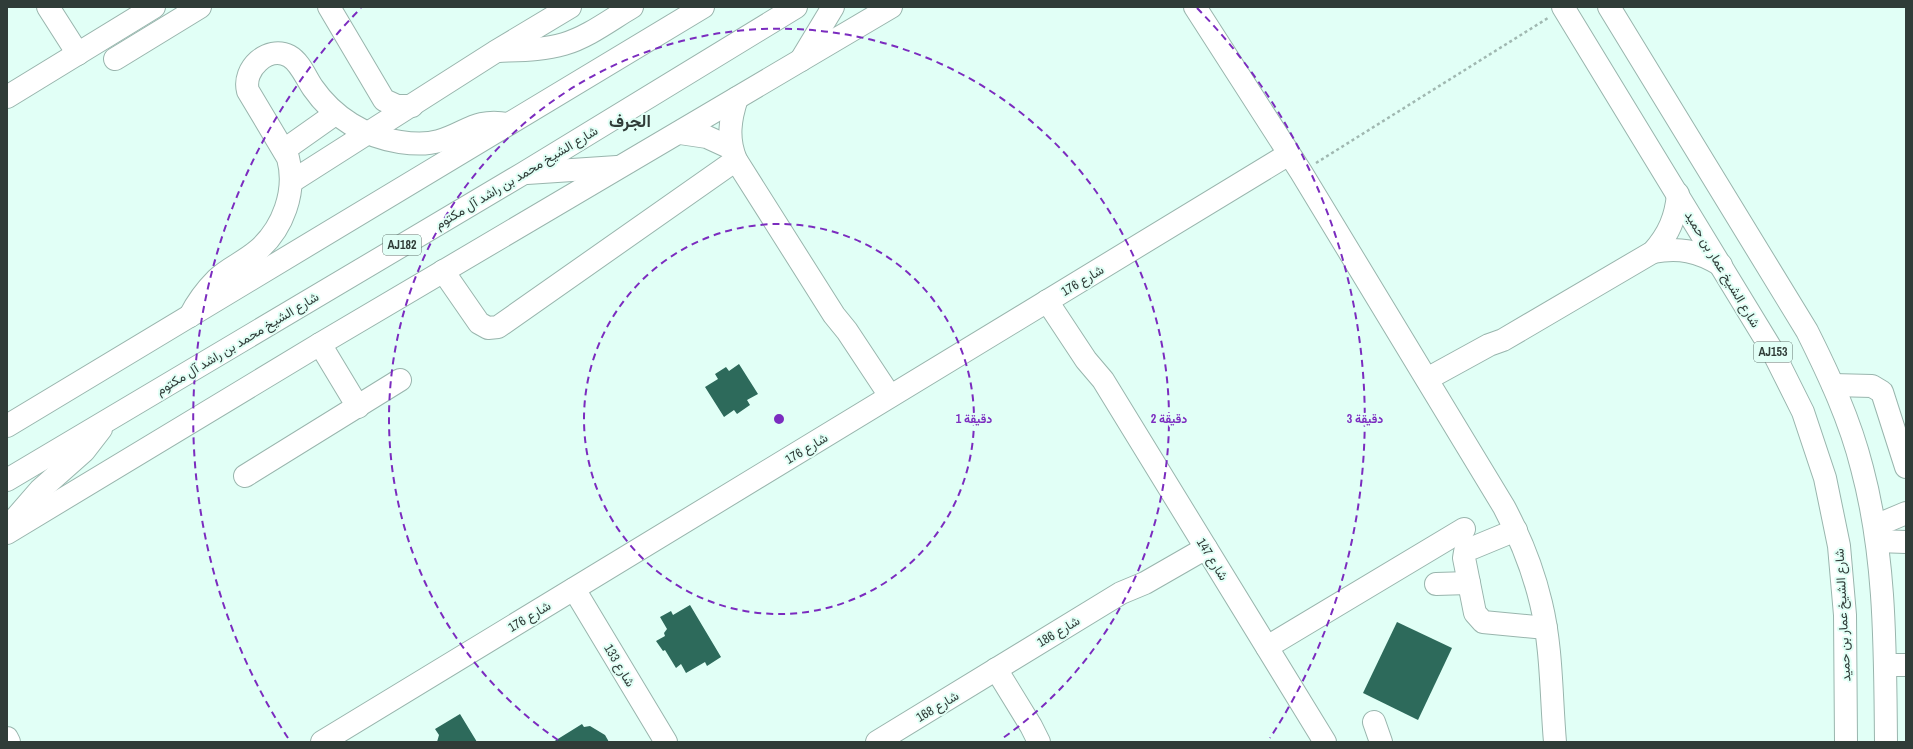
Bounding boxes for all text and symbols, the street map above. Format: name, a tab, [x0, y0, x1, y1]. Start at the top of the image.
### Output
district label: الجرف	[609, 109, 651, 132]
street label: شارع الشيخ محمد بن راشد آل مكتوم	[432, 122, 601, 234]
street label: شارع الشيخ عمار بن حميد	[1680, 208, 1764, 331]
road number: AJ182	[383, 235, 421, 255]
street label: شارع 176	[1058, 261, 1107, 301]
street label: شارع الشيخ محمد بن راشد آل مكتوم	[153, 288, 322, 400]
road number: AJ153	[1754, 342, 1792, 362]
text: 1 دقيقة	[956, 411, 992, 427]
text: 2 دقيقة	[1151, 411, 1187, 427]
text: 3 دقيقة	[1347, 411, 1383, 427]
centre of rings	[772, 412, 786, 426]
street label: شارع 176	[782, 429, 831, 469]
street label: شارع 147	[1192, 535, 1232, 584]
street label: شارع الشيخ عمار بن حميد	[1831, 548, 1855, 682]
street label: شارع 176	[505, 597, 554, 637]
street label: شارع 186	[1034, 612, 1083, 652]
street label: شارع 133	[599, 641, 639, 690]
street label: شارع 168	[913, 687, 962, 727]

